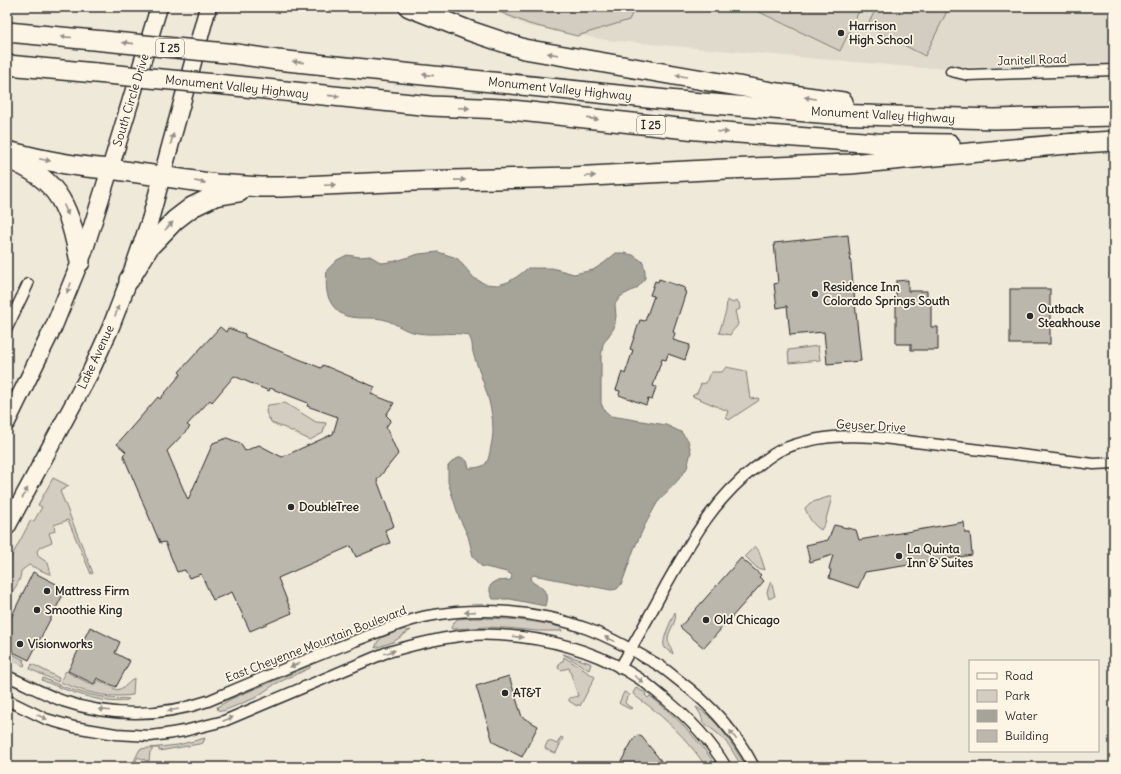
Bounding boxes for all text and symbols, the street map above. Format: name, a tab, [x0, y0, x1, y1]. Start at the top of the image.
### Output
place label: Harrison High School	[849, 18, 913, 48]
marker: Harrison High School	[836, 28, 846, 38]
one-way arrow	[60, 34, 72, 40]
road number: I 25	[156, 39, 184, 57]
one-way arrow	[122, 40, 134, 46]
one-way arrow	[547, 51, 559, 57]
street label: Janitell Road	[997, 51, 1067, 68]
street label: South Circle Drive	[109, 52, 152, 148]
one-way arrow	[292, 58, 304, 65]
street label: Monument Valley Highway	[165, 72, 310, 102]
one-way arrow	[422, 72, 434, 78]
one-way arrow	[675, 73, 688, 79]
street label: Monument Valley Highway	[488, 74, 633, 104]
one-way arrow	[328, 93, 341, 99]
one-way arrow	[804, 95, 816, 101]
street label: Monument Valley Highway	[811, 103, 955, 126]
one-way arrow	[458, 104, 470, 111]
one-way arrow	[587, 116, 599, 122]
road number: I 25	[637, 116, 665, 134]
one-way arrow	[717, 128, 729, 135]
one-way arrow	[169, 132, 175, 144]
one-way arrow	[39, 158, 51, 164]
one-way arrow	[584, 173, 596, 180]
one-way arrow	[454, 177, 467, 183]
one-way arrow	[194, 179, 207, 185]
one-way arrow	[324, 181, 336, 188]
one-way arrow	[63, 205, 69, 217]
one-way arrow	[164, 221, 174, 231]
place label: Residence Inn Colorado Springs South	[823, 279, 950, 309]
one-way arrow	[66, 283, 72, 295]
marker: Residence Inn Colorado Springs South	[810, 289, 820, 299]
place label: Outback Steakhouse	[1038, 301, 1101, 330]
one-way arrow	[114, 305, 120, 317]
marker: Outback Steakhouse	[1025, 311, 1035, 321]
street label: Lake Avenue	[74, 322, 117, 391]
street label: Geyser Drive	[836, 416, 906, 435]
one-way arrow	[22, 487, 29, 498]
place label: DoubleTree	[299, 499, 360, 514]
marker: DoubleTree	[286, 502, 296, 512]
place label: La Quinta Inn & Suites	[907, 541, 974, 570]
marker: La Quinta Inn & Suites	[894, 551, 904, 561]
place label: Mattress Firm	[55, 583, 130, 598]
marker: Mattress Firm	[42, 586, 52, 596]
place label: Smoothie King	[45, 602, 123, 618]
street label: East Cheyenne Mountain Boulevard	[223, 602, 408, 685]
marker: Smoothie King	[32, 605, 42, 615]
one-way arrow	[464, 608, 476, 615]
place label: Old Chicago	[714, 612, 780, 628]
marker: Old Chicago	[701, 615, 711, 625]
one-way arrow	[512, 633, 524, 640]
place label: Visionworks	[28, 636, 93, 651]
one-way arrow	[604, 636, 615, 642]
marker: Visionworks	[15, 639, 25, 649]
one-way arrow	[384, 649, 396, 655]
legend	[969, 660, 1099, 752]
one-way arrow	[289, 662, 300, 668]
text: Road	[1005, 668, 1033, 683]
one-way arrow	[634, 675, 645, 683]
place label: AT&T	[513, 685, 542, 700]
marker: AT&T	[500, 688, 510, 698]
text: Park	[1005, 688, 1030, 703]
one-way arrow	[98, 707, 110, 713]
one-way arrow	[167, 707, 179, 713]
text: Water	[1005, 708, 1038, 723]
one-way arrow	[37, 714, 48, 720]
one-way arrow	[222, 716, 234, 722]
text: Building	[1005, 728, 1049, 743]
one-way arrow	[729, 729, 737, 740]

